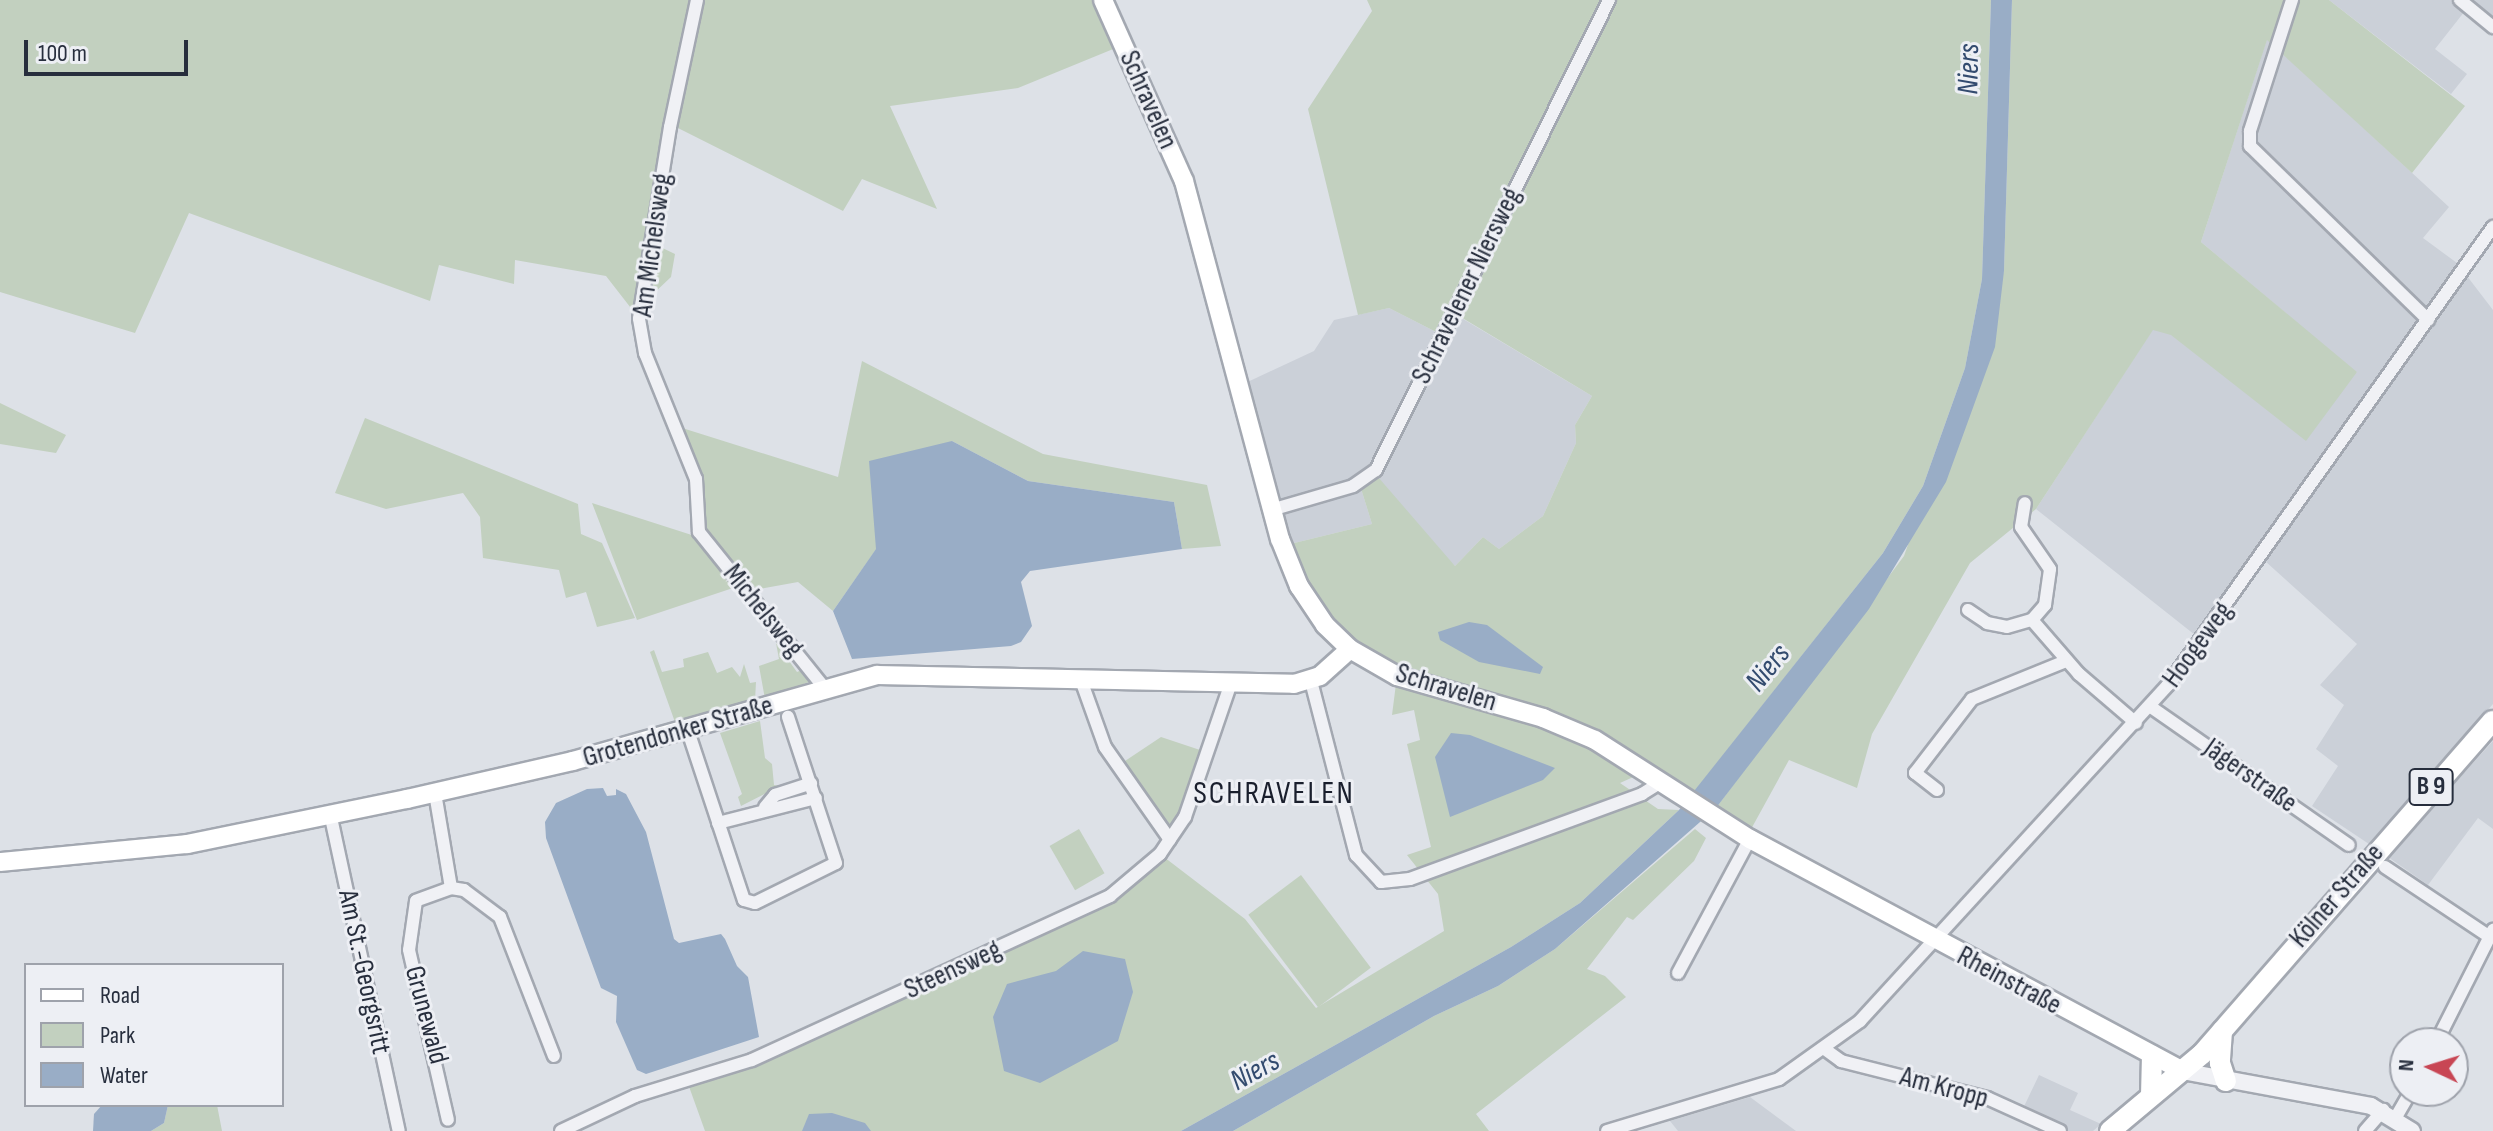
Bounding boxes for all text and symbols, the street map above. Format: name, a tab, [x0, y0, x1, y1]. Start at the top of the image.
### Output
scale bar	[28, 24, 192, 74]
text: 100 m	[38, 39, 87, 68]
water label: Niers	[1951, 43, 1987, 95]
street label: Schravelen	[1112, 46, 1184, 154]
street label: Am Michelsweg	[626, 171, 680, 319]
street label: Schravelener Niersweg	[1405, 183, 1529, 389]
street label: Michelsweg	[715, 558, 811, 664]
street label: Hoogeweg	[2156, 596, 2240, 694]
water label: Niers	[1738, 637, 1798, 699]
street label: Schravelen	[1392, 657, 1500, 719]
street label: Grotendonker Straße	[579, 689, 777, 775]
street label: Jägerstraße	[2197, 732, 2303, 820]
road number: B 9	[2407, 765, 2455, 809]
district label: SCHRAVELEN	[1193, 775, 1355, 813]
street label: Kölner Straße	[2283, 837, 2391, 955]
street label: Am St.-Georgsritt	[330, 887, 398, 1057]
street label: Steensweg	[899, 933, 1007, 1007]
street label: Rheinstraße	[1951, 940, 2067, 1022]
street label: Grunewald	[397, 962, 455, 1068]
legend	[24, 963, 284, 1107]
text: Road	[100, 981, 140, 1010]
text: Park	[100, 1021, 135, 1050]
north arrow	[2389, 1027, 2469, 1107]
water label: Niers	[1224, 1043, 1286, 1099]
text: N	[2393, 1059, 2420, 1072]
street label: Am Kropp	[1896, 1060, 1992, 1116]
text: Water	[100, 1061, 148, 1090]

